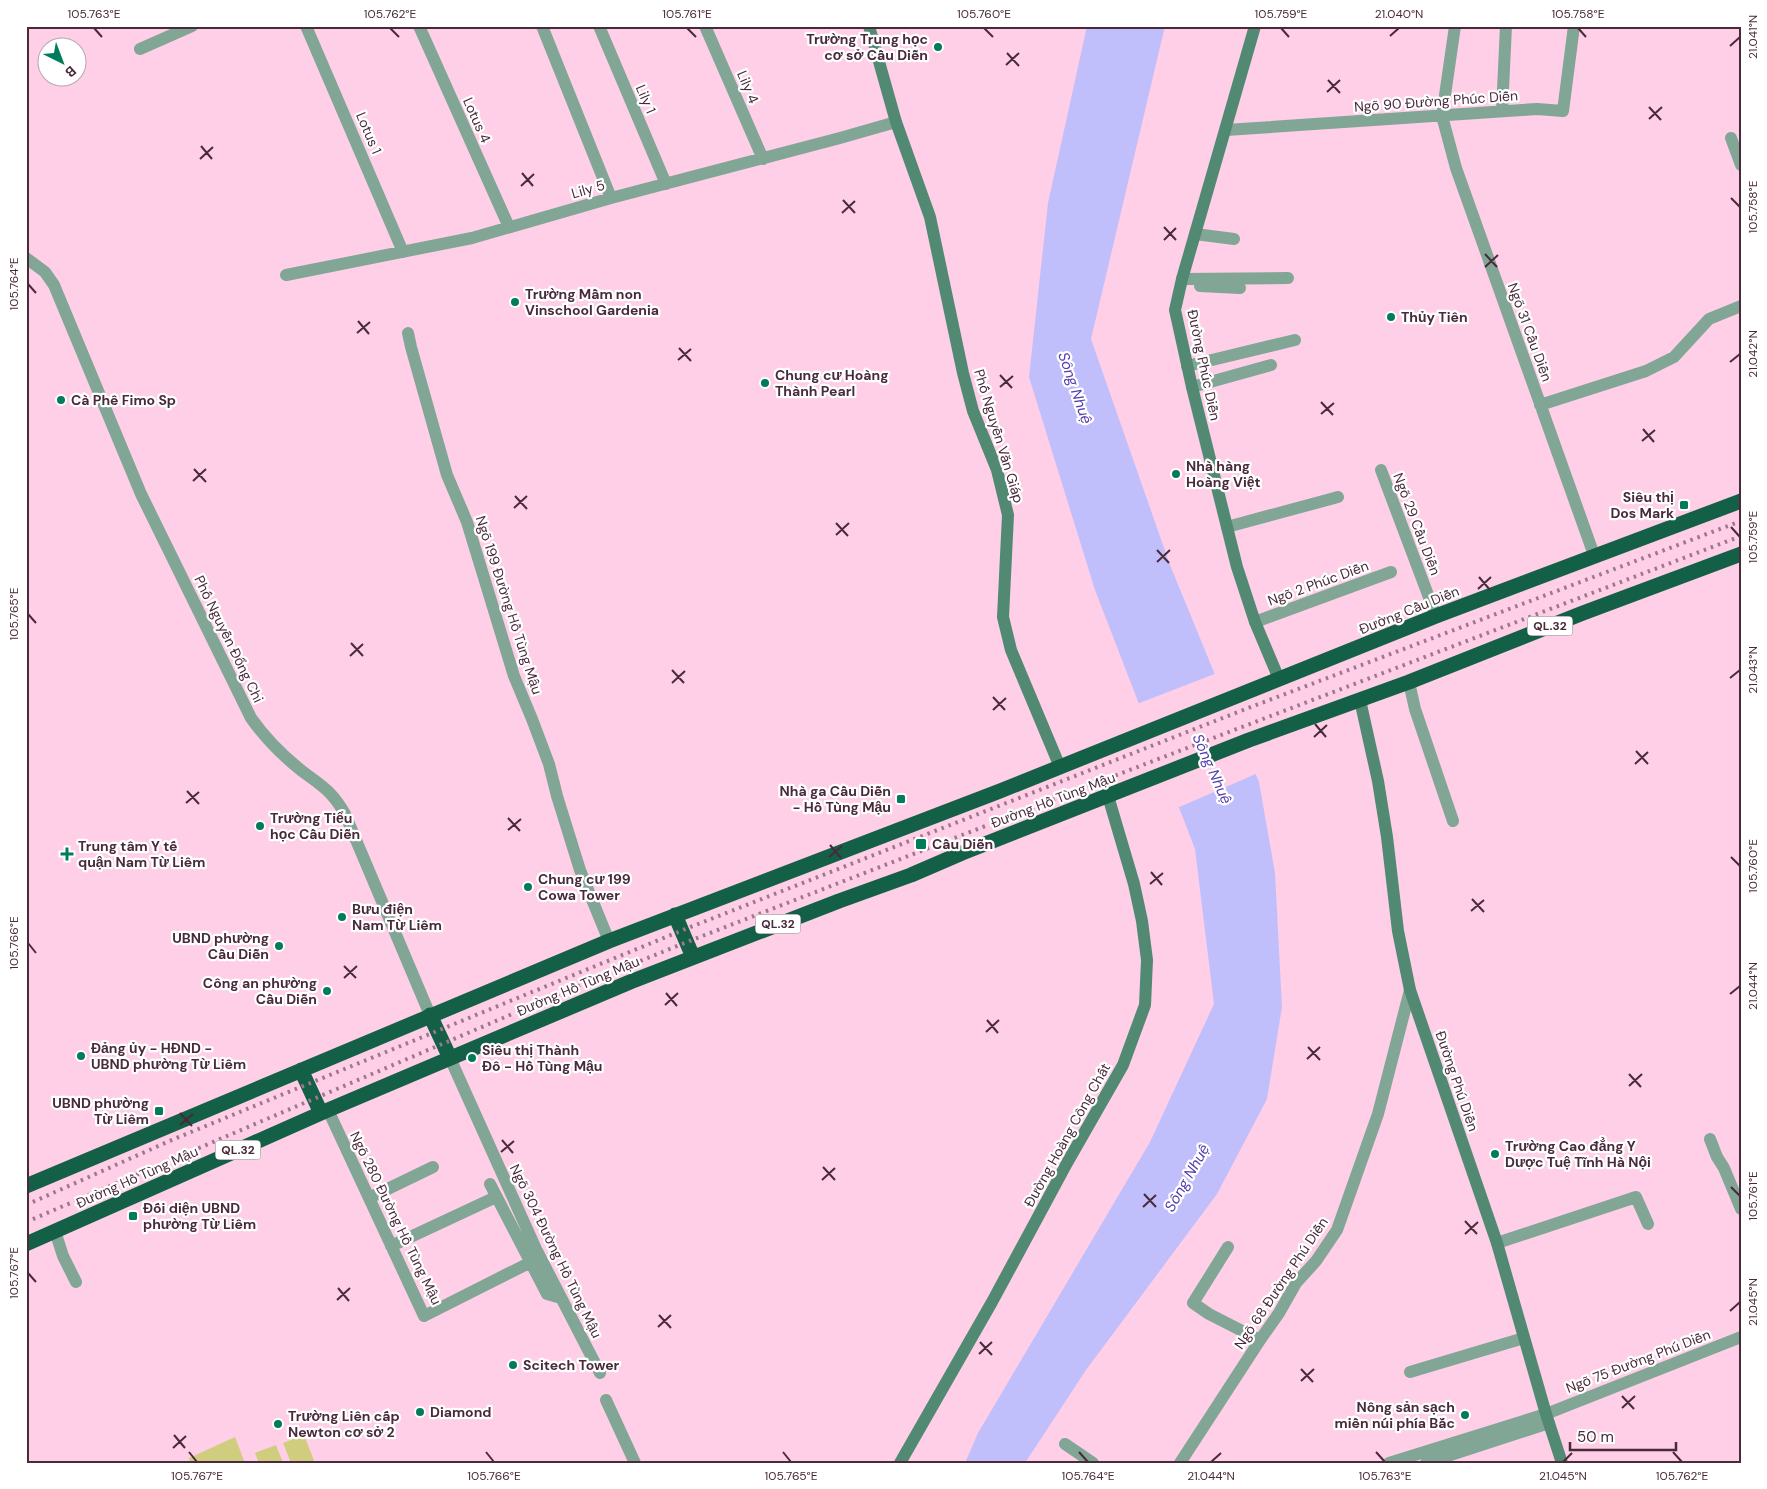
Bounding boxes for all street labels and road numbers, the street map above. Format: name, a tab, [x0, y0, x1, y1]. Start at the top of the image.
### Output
street label: Lily 4	[733, 68, 763, 107]
street label: Lily 1	[632, 82, 660, 116]
street label: Ngõ 90 Đường Phúc Diễn	[1353, 86, 1519, 116]
street label: Lotus 4	[459, 94, 495, 146]
street label: Lotus 1	[352, 109, 386, 157]
street label: Lily 5	[569, 176, 607, 202]
street label: Ngõ 31 Cầu Diễn	[1504, 280, 1556, 384]
street label: Đường Phúc Diễn	[1183, 308, 1225, 422]
street label: Phố Nguyễn Văn Giáp	[970, 367, 1028, 505]
street label: Ngõ 29 Cầu Diễn	[1389, 470, 1445, 578]
street label: Ngõ 199 Đường Hồ Tùng Mậu	[472, 513, 546, 697]
street label: Ngõ 2 Phúc Diễn	[1265, 556, 1371, 610]
street label: Phố Nguyễn Đổng Chi	[190, 572, 268, 706]
street label: Đường Cầu Diễn	[1356, 582, 1462, 638]
road number: QL.32	[1528, 616, 1572, 636]
street label: Đường Hồ Tùng Mậu	[988, 768, 1118, 832]
road number: QL.32	[756, 914, 800, 934]
street label: Đường Hồ Tùng Mậu	[514, 952, 642, 1020]
street label: Đường Phú Diễn	[1431, 1028, 1483, 1134]
street label: Đường Hoàng Công Chất	[1020, 1060, 1114, 1210]
street label: Ngõ 280 Đường Hồ Tùng Mậu	[346, 1128, 446, 1308]
road number: QL.32	[216, 1140, 260, 1160]
street label: Đường Hồ Tùng Mậu	[73, 1142, 201, 1212]
street label: Ngõ 304 Đường Hồ Tùng Mậu	[506, 1161, 606, 1341]
street label: Ngõ 68 Đường Phú Diễn	[1230, 1214, 1332, 1352]
street label: Ngõ 75 Đường Phú Diễn	[1563, 1325, 1713, 1397]

